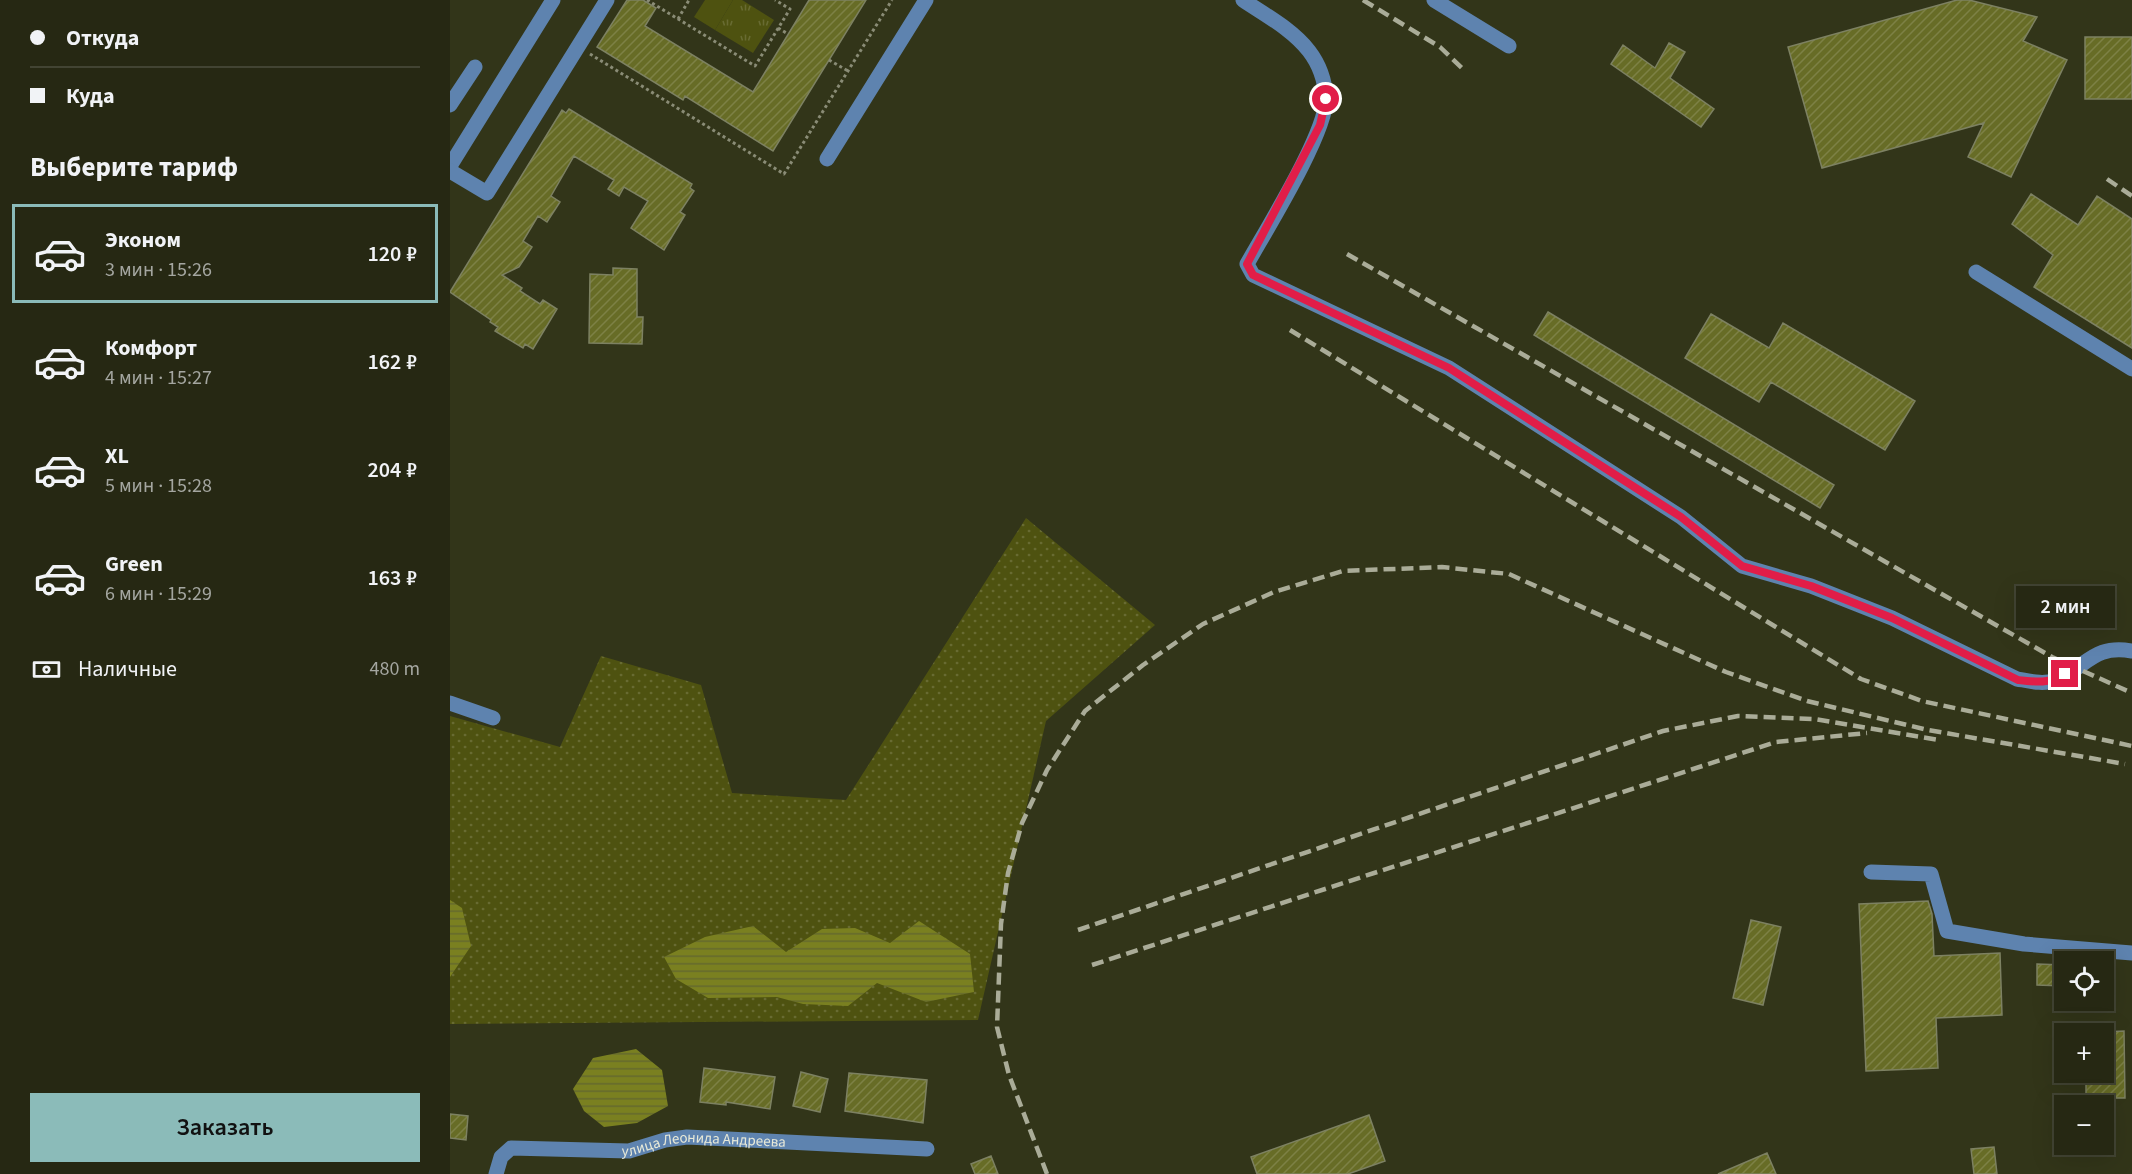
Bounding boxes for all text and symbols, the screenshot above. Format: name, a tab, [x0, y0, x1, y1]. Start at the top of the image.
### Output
text: Откуда	[66, 22, 139, 54]
text: Куда	[66, 80, 115, 112]
route start	[1312, 85, 1339, 112]
text: Выберите тариф	[30, 148, 238, 187]
text: Эконом	[105, 224, 181, 256]
icon: car	[33, 227, 87, 281]
text: 120 ₽	[367, 238, 417, 270]
text: 3 мин · 15:26	[105, 256, 212, 284]
text: Комфорт	[105, 332, 197, 364]
icon: car	[33, 335, 87, 389]
text: 162 ₽	[367, 346, 417, 378]
text: 4 мин · 15:27	[105, 364, 212, 392]
text: XL	[105, 440, 129, 472]
icon: car	[33, 443, 87, 497]
text: 204 ₽	[367, 454, 417, 486]
text: 5 мин · 15:28	[105, 472, 212, 500]
text: Green	[105, 548, 163, 580]
icon: car	[33, 551, 87, 605]
text: 163 ₽	[367, 562, 417, 594]
text: 6 мин · 15:29	[105, 580, 212, 608]
callout: 2 мин	[2016, 587, 2114, 629]
text: 2 мин	[2040, 593, 2091, 621]
icon: cash	[30, 653, 63, 686]
text: Наличные	[78, 653, 177, 685]
text: 480 m	[370, 655, 420, 683]
route end	[2051, 660, 2078, 687]
map controls	[2054, 951, 2114, 1155]
button: locate	[2054, 951, 2114, 1011]
button: +	[2054, 1023, 2114, 1083]
button: Заказать	[30, 1093, 420, 1162]
button: −	[2054, 1095, 2114, 1155]
street label: улица Леонида Андреева	[621, 1127, 786, 1161]

